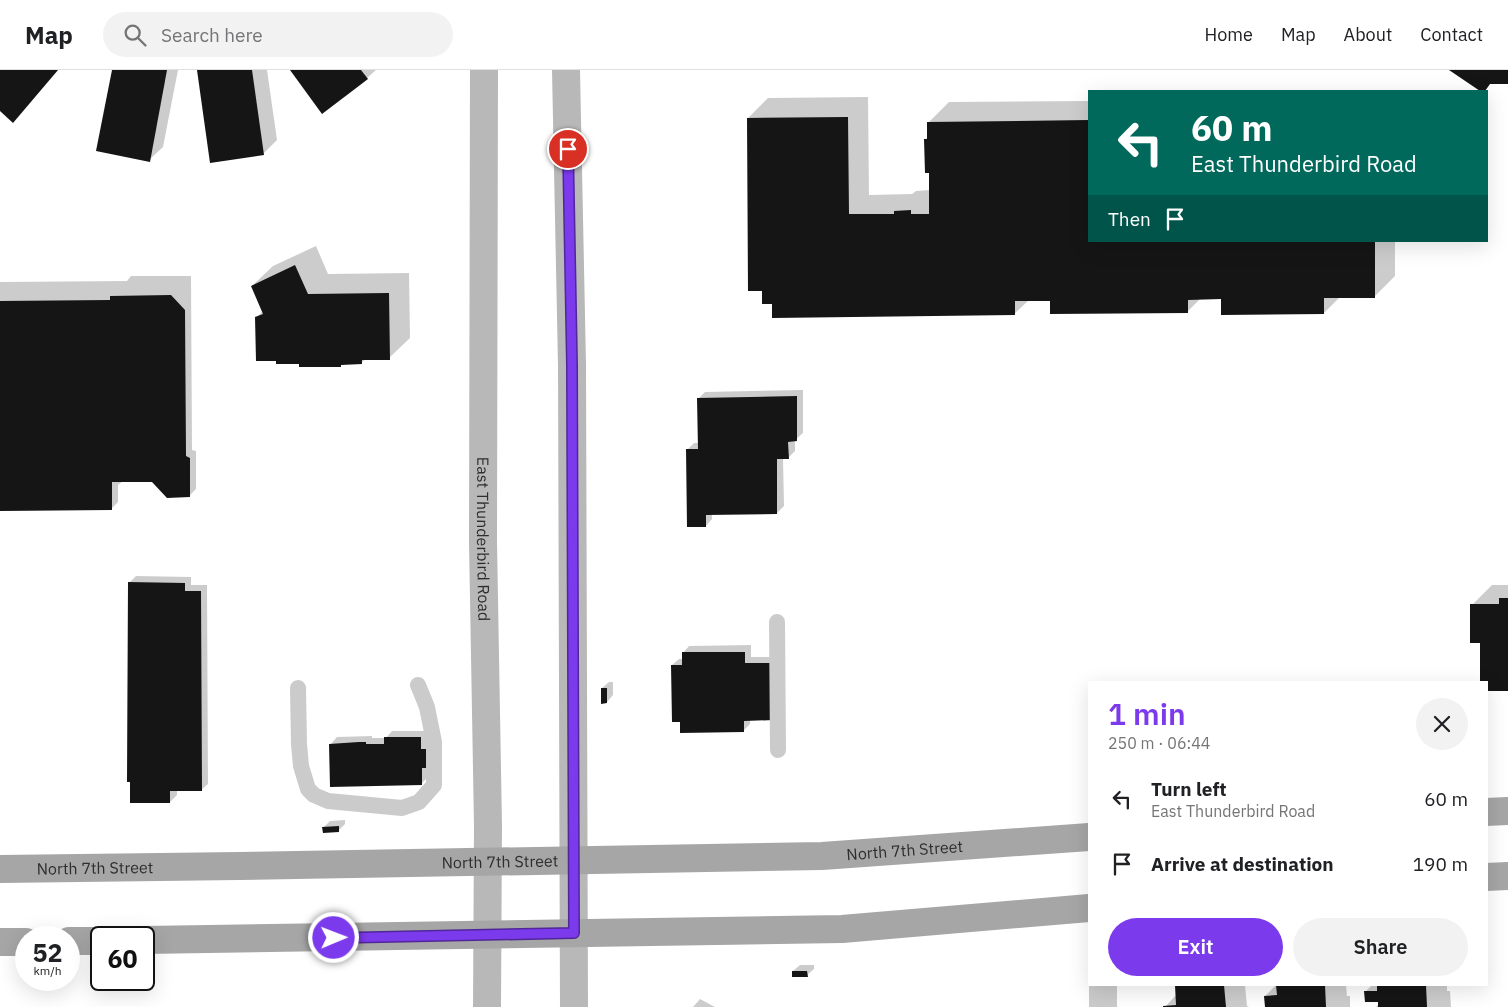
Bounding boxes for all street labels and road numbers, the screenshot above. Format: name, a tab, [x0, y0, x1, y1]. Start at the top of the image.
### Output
street label: East Thunderbird Road	[473, 457, 494, 621]
street label: North 7th Street	[846, 836, 964, 864]
street label: North 7th Street	[441, 851, 558, 873]
street label: North 7th Street	[36, 857, 153, 879]

